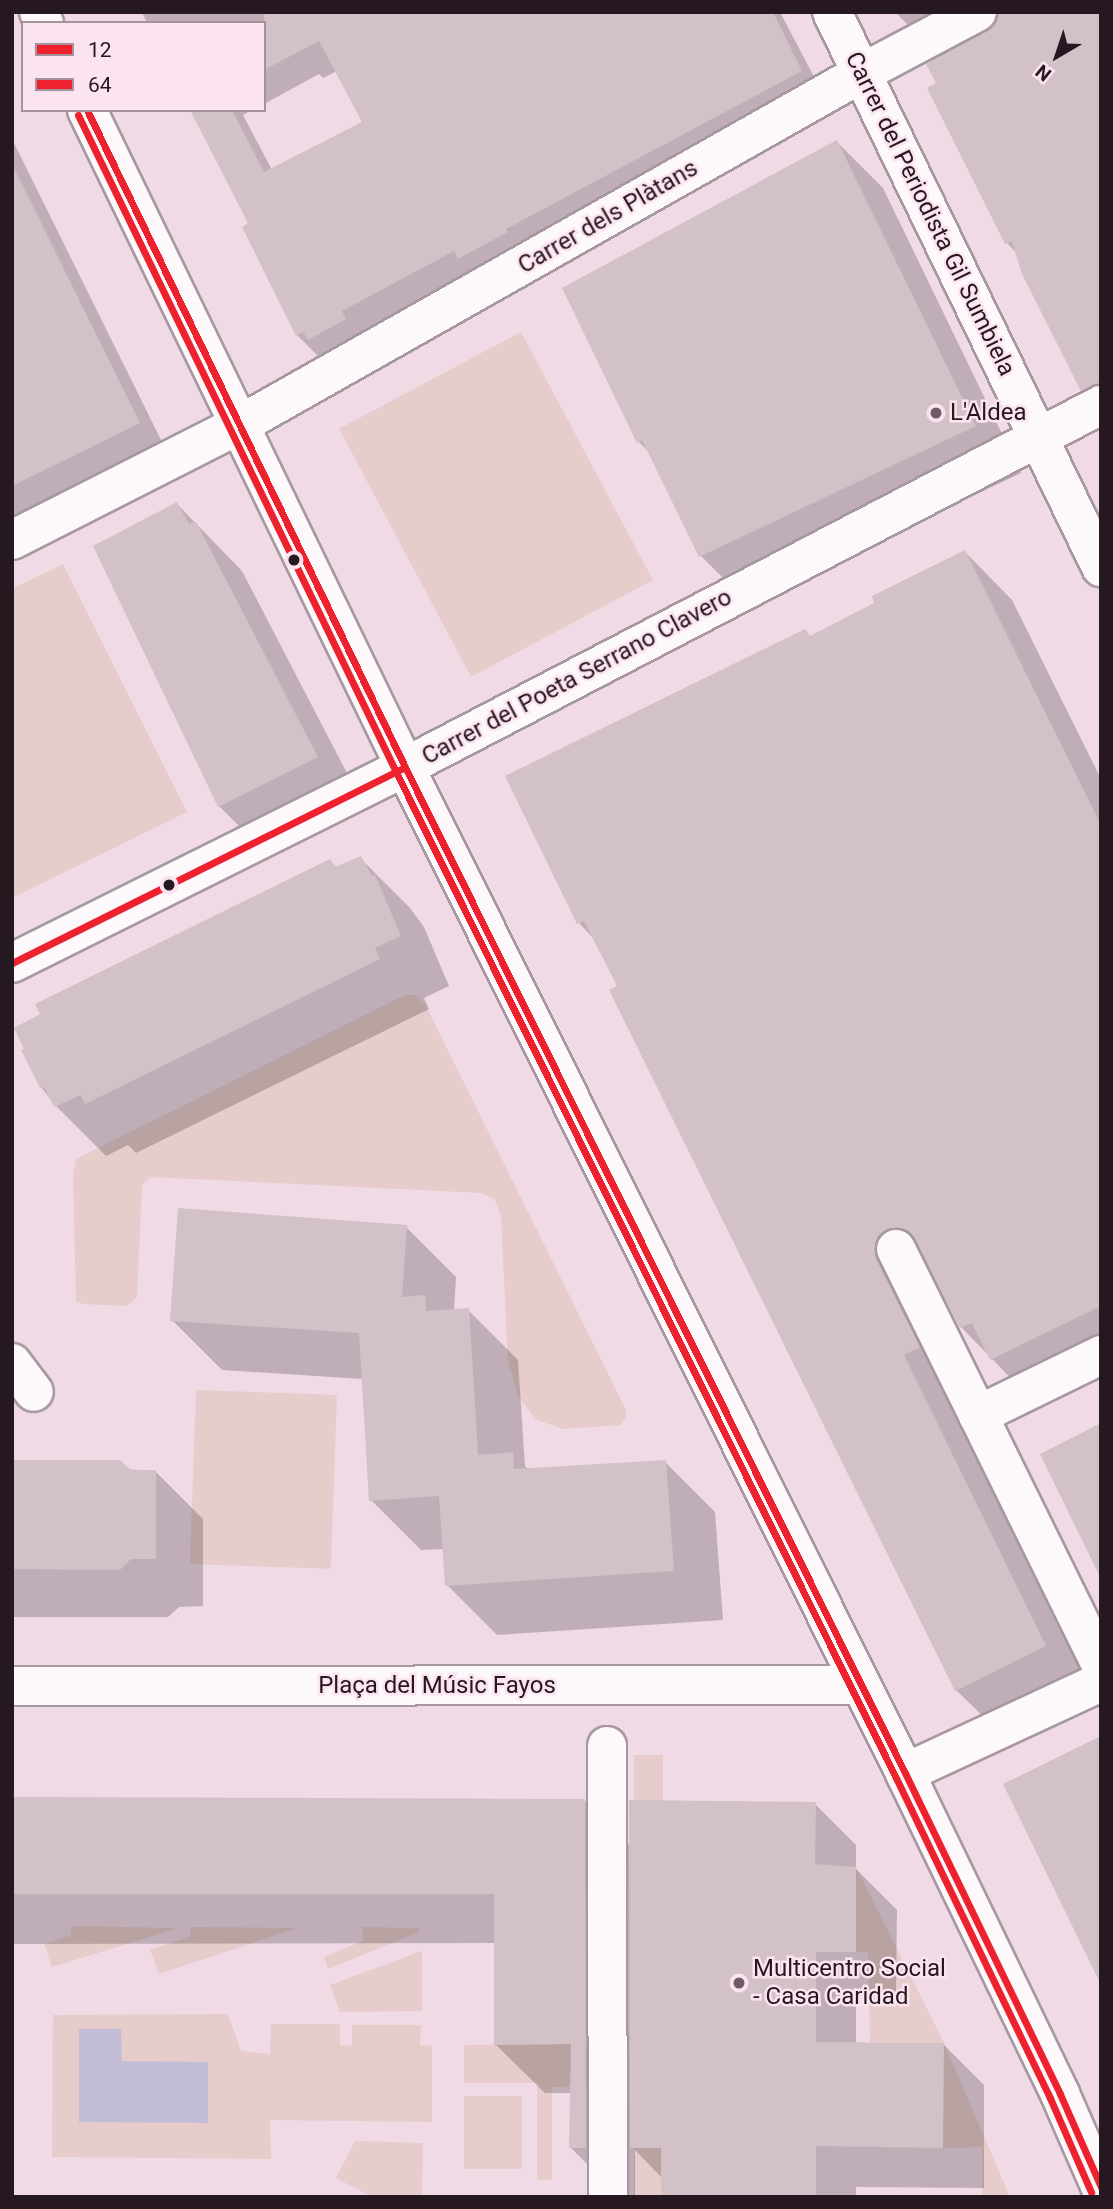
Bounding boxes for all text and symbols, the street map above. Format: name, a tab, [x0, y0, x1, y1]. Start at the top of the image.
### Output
legend	[21, 21, 266, 112]
north arrow	[1022, 21, 1092, 91]
text: 12	[88, 38, 112, 62]
street label: Carrer del Periodista Gil Sumbiela	[839, 47, 1021, 381]
text: N	[1031, 60, 1056, 86]
text: 64	[88, 73, 112, 97]
street label: Carrer dels Plàtans	[513, 154, 703, 280]
place label: L'Aldea	[950, 399, 1027, 427]
marker: L'Aldea	[928, 405, 944, 421]
unlabelled marker	[287, 553, 301, 567]
street label: Carrer del Poeta Serrano Clavero	[417, 583, 737, 771]
unlabelled marker	[162, 878, 176, 892]
street label: Plaça del Músic Fayos	[318, 1672, 556, 1700]
place label: Multicentro Social - Casa Caridad	[753, 1955, 946, 2011]
marker: Multicentro Social - Casa Caridad	[731, 1975, 747, 1991]

